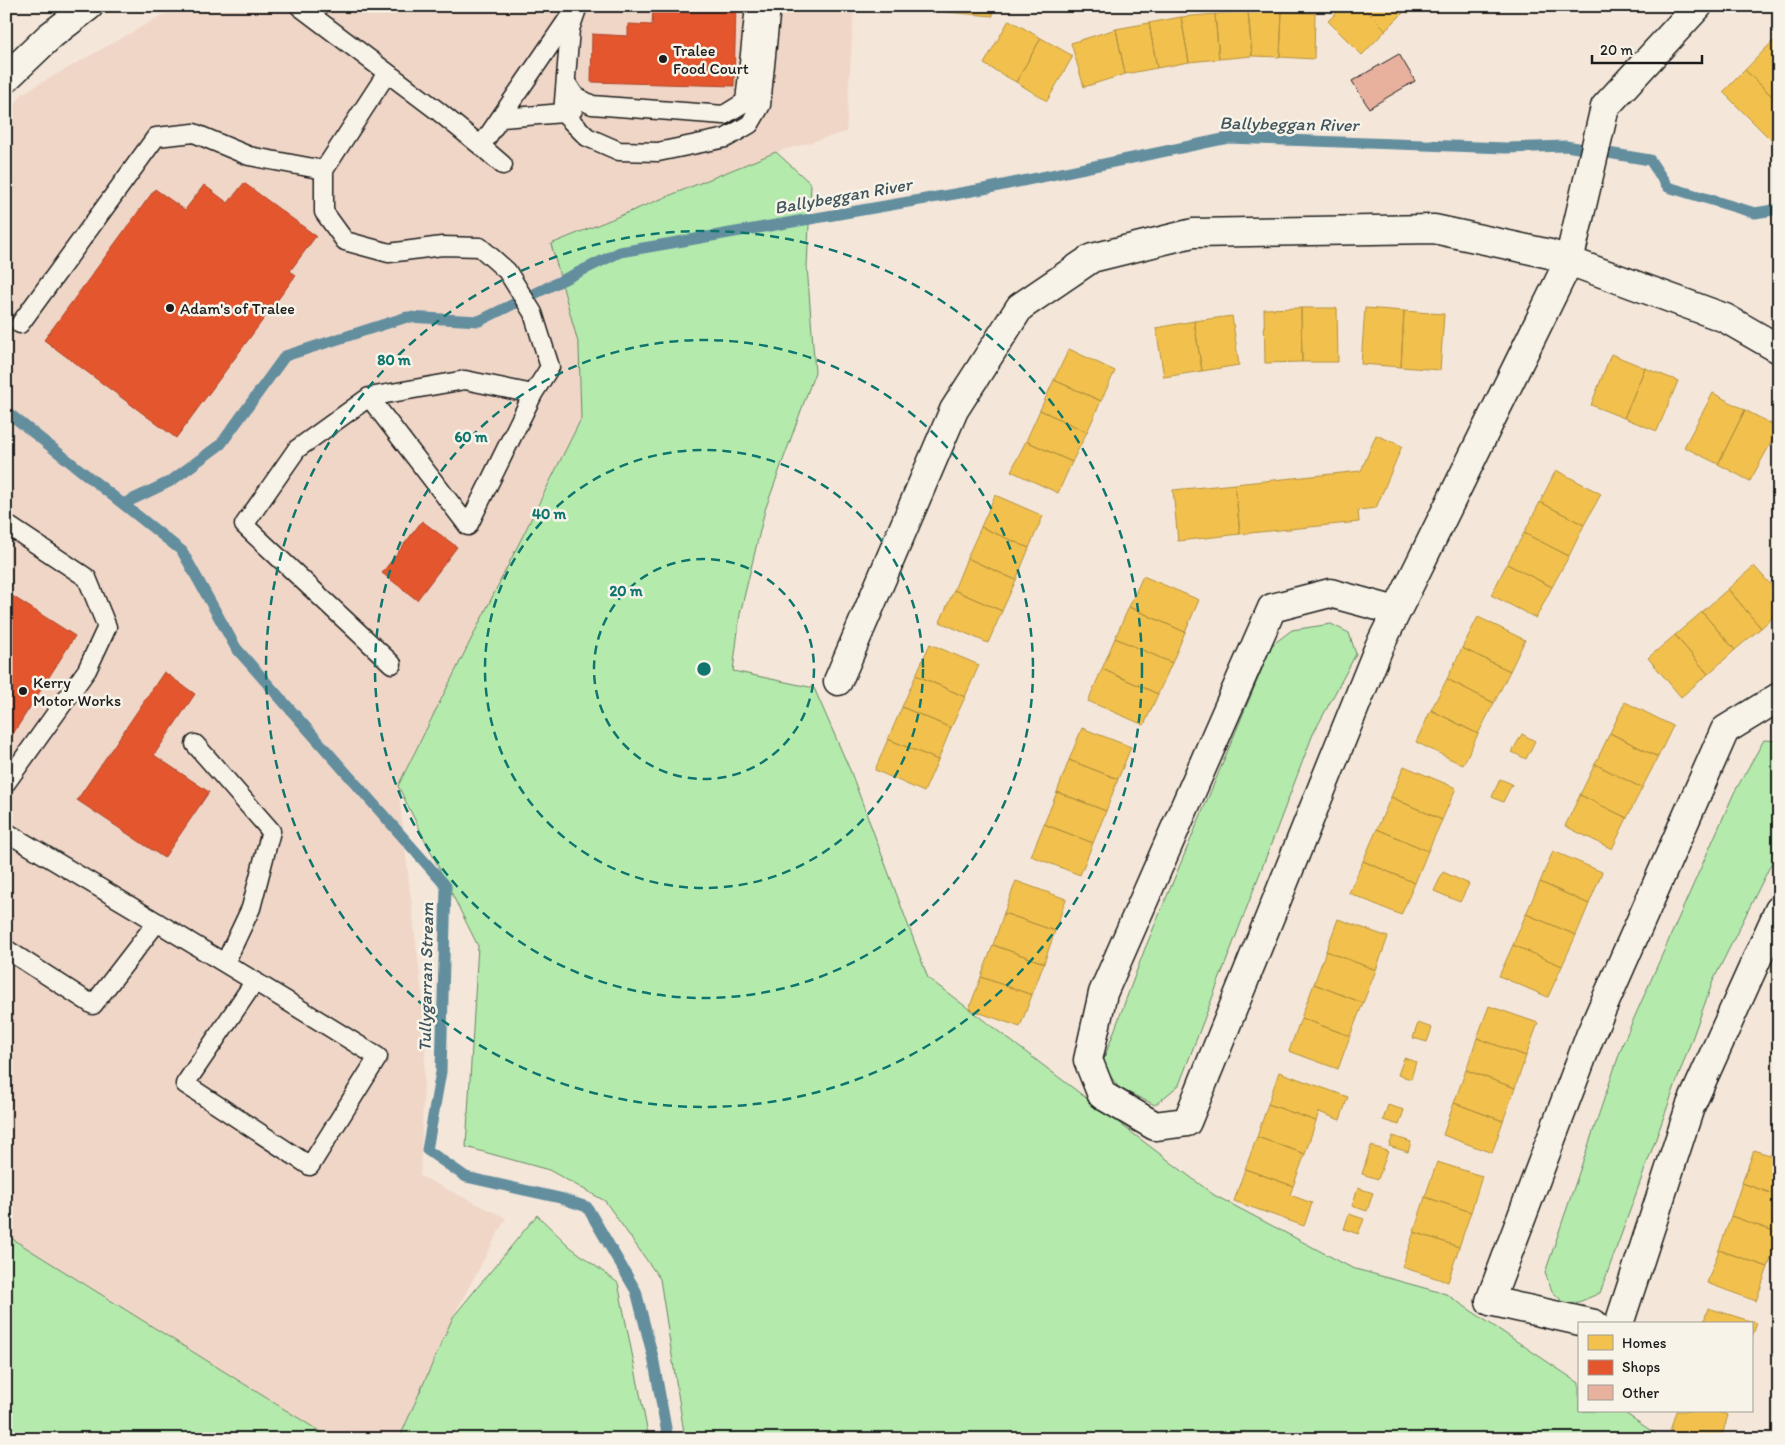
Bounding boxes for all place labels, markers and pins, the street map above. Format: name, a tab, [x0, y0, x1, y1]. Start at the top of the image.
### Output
place label: Tralee Food Court	[673, 41, 749, 78]
marker: Tralee Food Court	[657, 53, 669, 65]
place label: Adam's of Tralee	[180, 299, 295, 318]
marker: Adam's of Tralee	[164, 302, 176, 314]
centre of rings	[695, 660, 713, 678]
place label: Kerry Motor Works	[33, 673, 121, 710]
marker: Kerry Motor Works	[17, 685, 29, 697]

